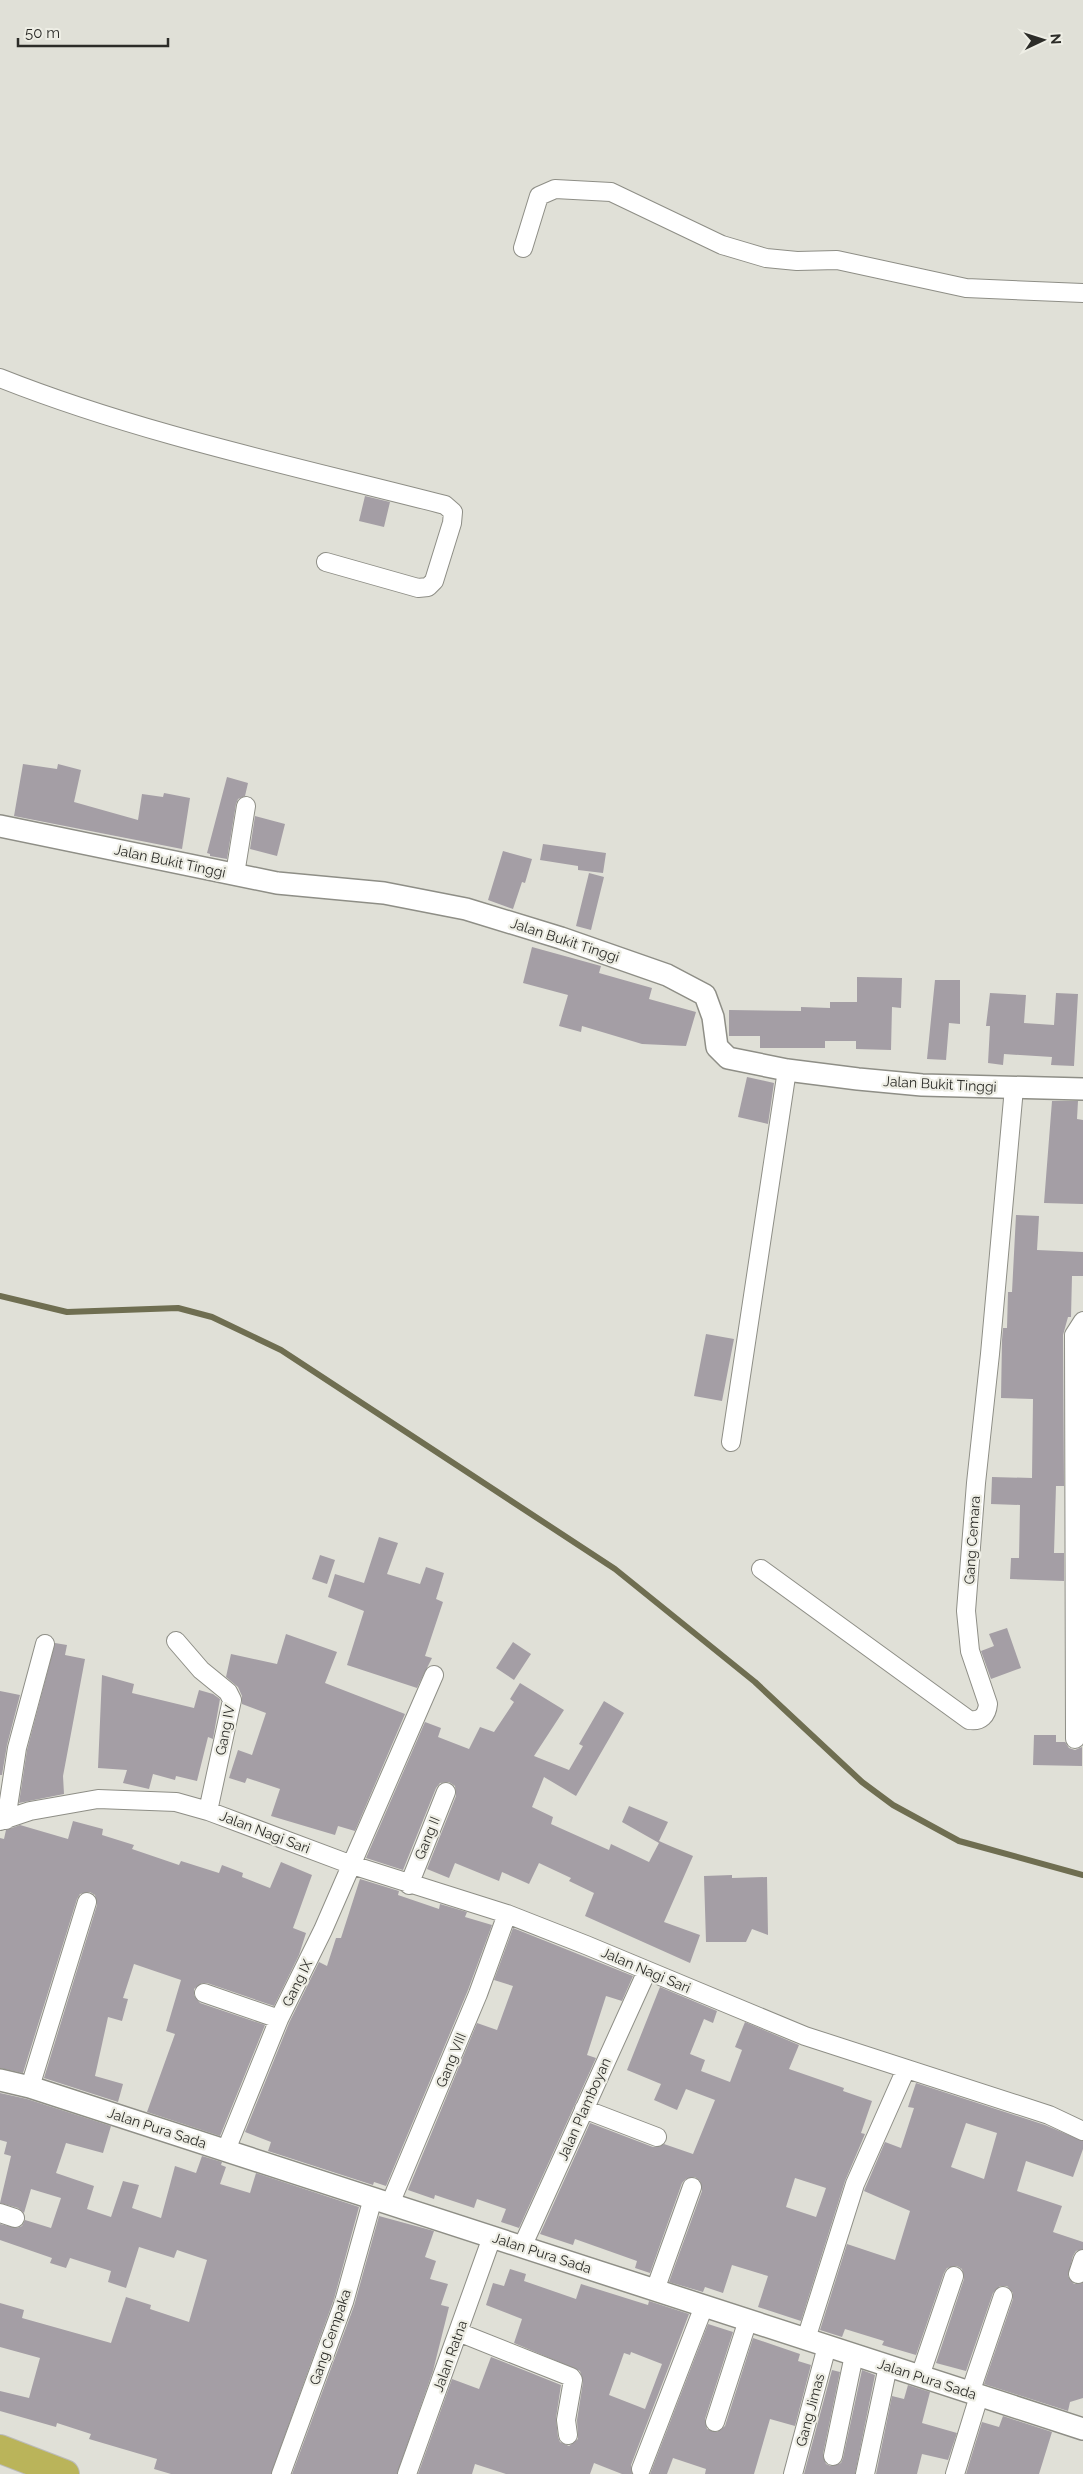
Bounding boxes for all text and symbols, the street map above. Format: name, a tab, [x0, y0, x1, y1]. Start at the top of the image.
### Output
scale bar	[18, 15, 168, 47]
north arrow	[1018, 15, 1068, 65]
text: 50 m	[25, 24, 60, 42]
text: N	[1048, 33, 1064, 45]
street label: Jalan Bukit Tinggi	[113, 841, 227, 881]
street label: Jalan Bukit Tinggi	[509, 915, 621, 965]
street label: Jalan Bukit Tinggi	[883, 1073, 997, 1095]
street label: Gang Cemara	[961, 1495, 983, 1585]
street label: Gang IV	[212, 1703, 238, 1757]
street label: Jalan Nagi Sari	[218, 1807, 312, 1857]
street label: Gang II	[411, 1814, 443, 1862]
street label: Jalan Nagi Sari	[599, 1944, 693, 1996]
street label: Gang IX	[279, 1957, 315, 2009]
street label: Gang VIII	[433, 2030, 469, 2090]
street label: Jalan Plamboyan	[554, 2055, 614, 2163]
street label: Jalan Pura Sada	[106, 2104, 208, 2152]
street label: Jalan Pura Sada	[491, 2229, 593, 2277]
street label: Gang Cempaka	[306, 2287, 354, 2387]
street label: Jalan Ratna	[430, 2318, 470, 2394]
street label: Jalan Pura Sada	[876, 2355, 978, 2403]
street label: Gang Jimas	[793, 2372, 827, 2448]

